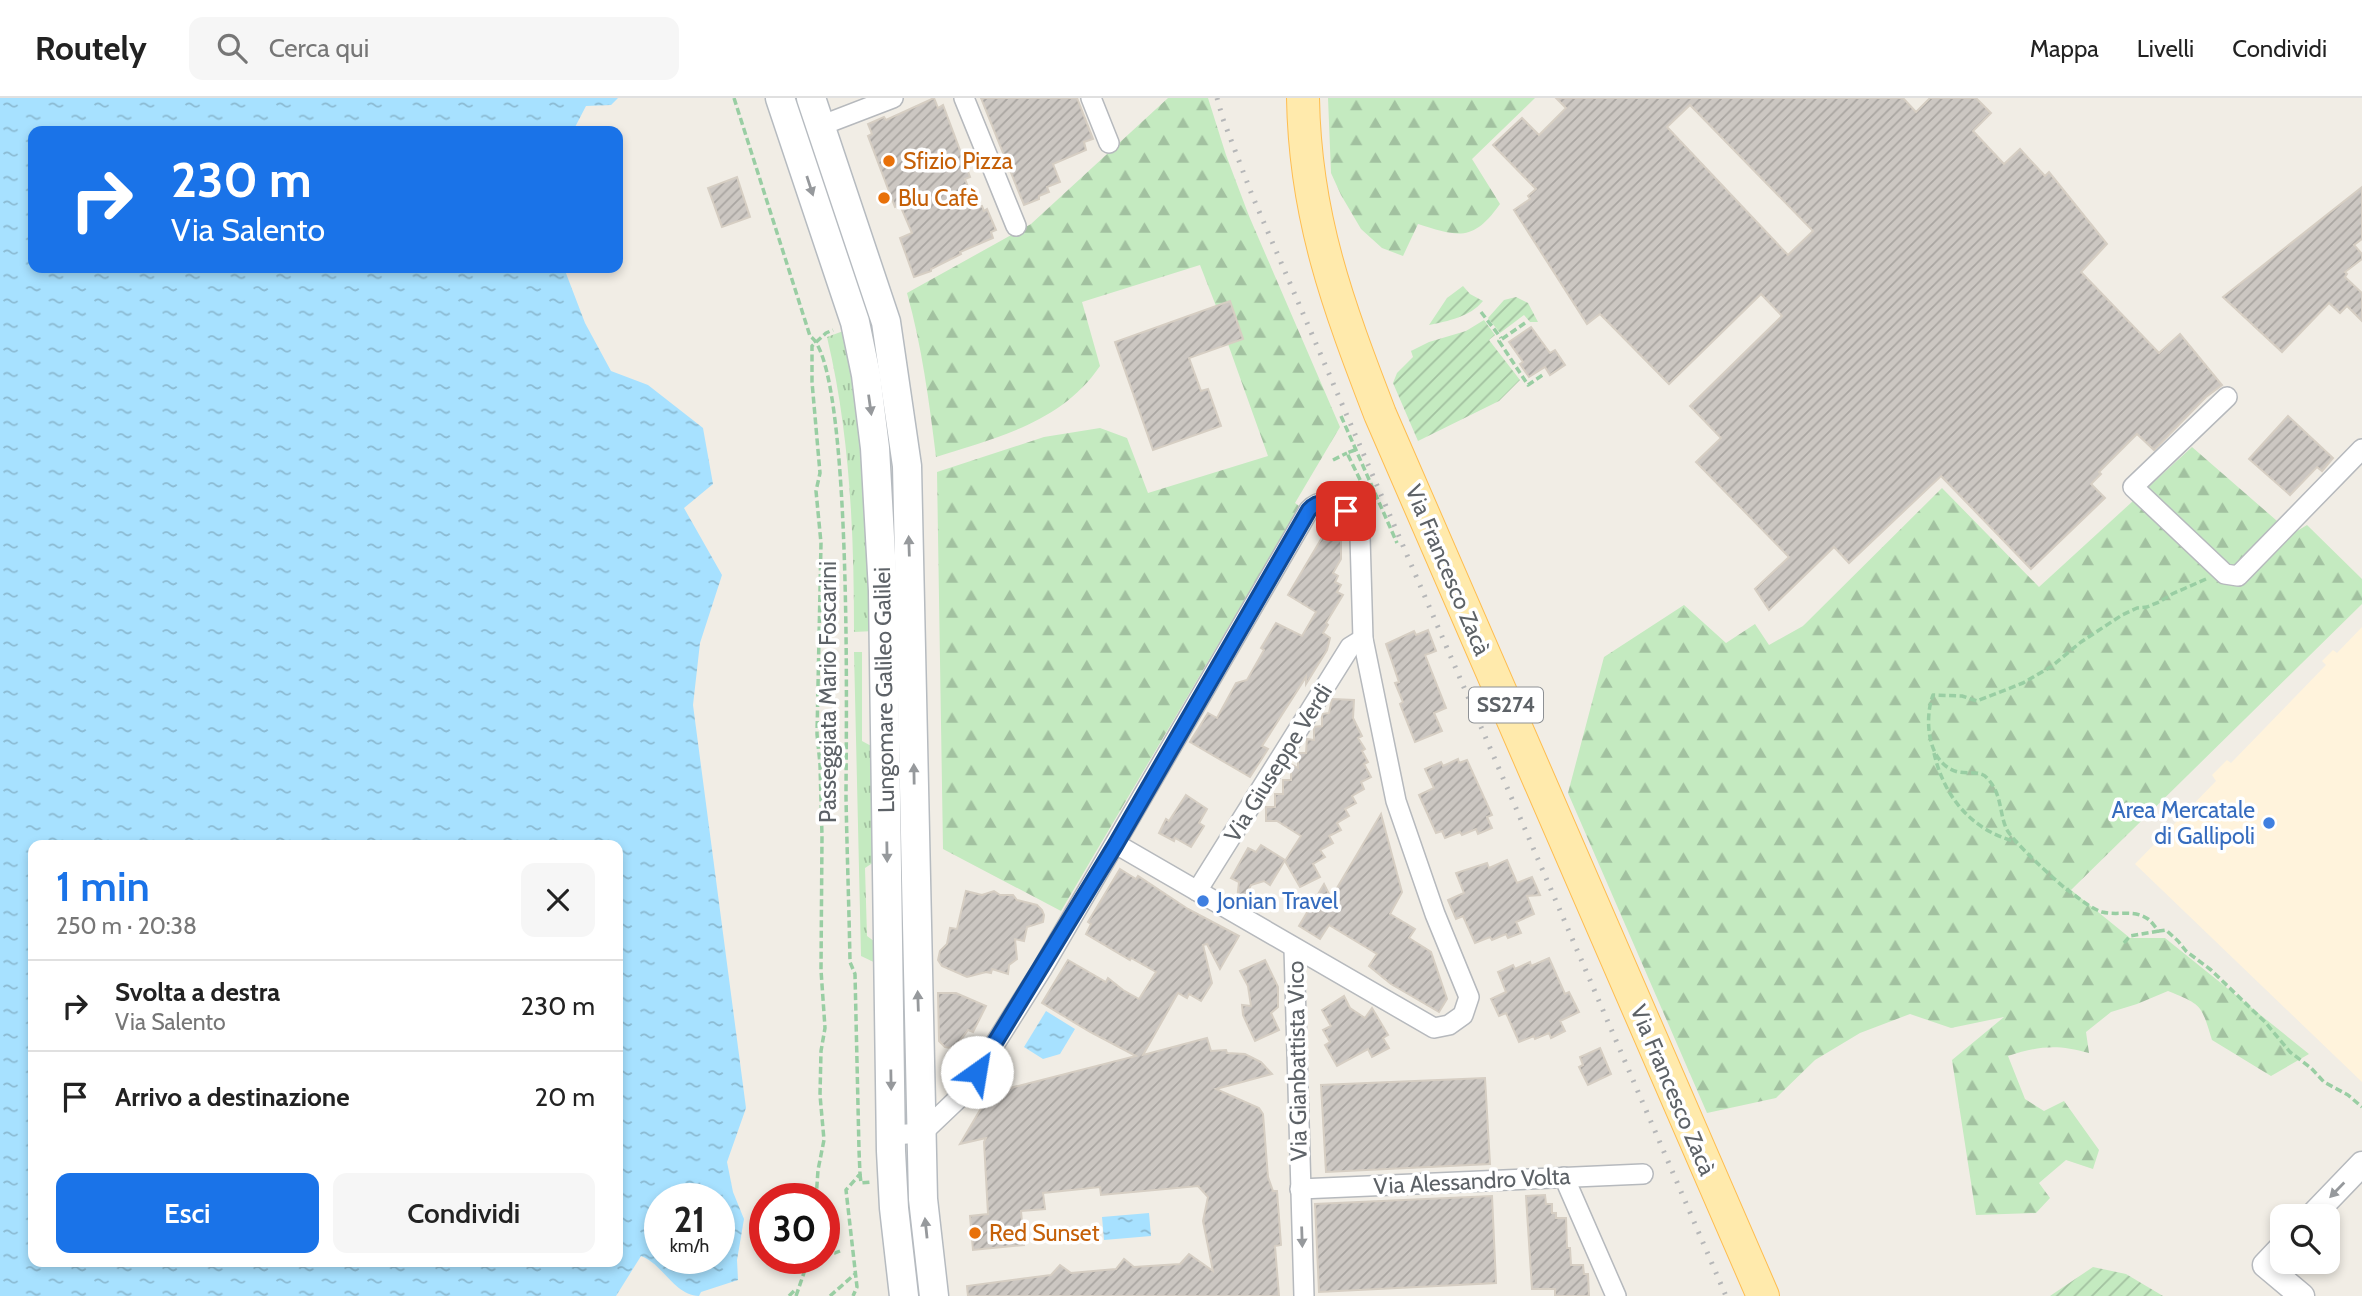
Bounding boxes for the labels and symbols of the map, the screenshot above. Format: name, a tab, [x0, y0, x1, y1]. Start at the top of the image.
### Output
place label: Sfizio Pizza	[903, 147, 1013, 175]
marker: Sfizio Pizza	[881, 153, 897, 169]
one-way arrow	[805, 176, 815, 197]
place label: Blu Cafè	[898, 184, 979, 212]
marker: Blu Cafè	[876, 190, 892, 206]
one-way arrow	[865, 394, 876, 416]
street label: Via Francesco Zacà	[1399, 480, 1497, 660]
pin	[1316, 481, 1376, 541]
one-way arrow	[903, 535, 915, 557]
street label: Passeggiata Mario Foscarini	[814, 561, 842, 823]
street label: Lungomare Galileo Galilei	[868, 567, 900, 813]
street label: Via Giuseppe Verdi	[1218, 679, 1338, 847]
road number: SS274	[1469, 688, 1543, 722]
one-way arrow	[908, 762, 920, 784]
place label: Area Mercatale di Gallipoli	[2112, 796, 2255, 850]
marker: Area Mercatale di Gallipoli	[2261, 815, 2277, 831]
one-way arrow	[881, 841, 893, 863]
place label: Jonian Travel	[1216, 887, 1339, 915]
marker: Jonian Travel	[1195, 893, 1211, 909]
street label: Via Gianbattista Vico	[1281, 961, 1313, 1161]
one-way arrow	[912, 990, 923, 1012]
street label: Via Francesco Zacà	[1624, 1000, 1722, 1180]
position arrow	[940, 1035, 1014, 1109]
one-way arrow	[885, 1069, 897, 1091]
street label: Via Alessandro Volta	[1373, 1162, 1571, 1200]
one-way arrow	[2329, 1181, 2345, 1198]
speed limit sign: 30	[749, 1183, 840, 1274]
one-way arrow	[920, 1217, 931, 1239]
place label: Red Sunset	[989, 1219, 1100, 1247]
marker: Red Sunset	[967, 1225, 983, 1241]
one-way arrow	[1296, 1226, 1308, 1248]

